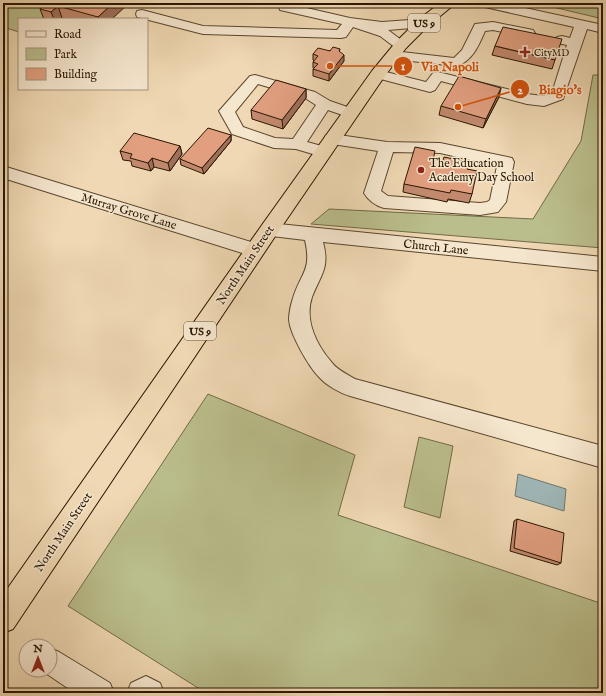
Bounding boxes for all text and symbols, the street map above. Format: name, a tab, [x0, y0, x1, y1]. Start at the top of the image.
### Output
road number: US 9	[408, 14, 440, 32]
legend	[18, 18, 148, 90]
text: Road	[54, 27, 82, 42]
marker: CityMD	[519, 46, 531, 58]
text: Park	[54, 47, 77, 62]
place label: CityMD	[534, 47, 569, 60]
callout: Via Napoli	[393, 54, 487, 79]
text: 1	[401, 59, 406, 74]
text: Via Napoli	[420, 59, 480, 76]
text: Building	[54, 67, 98, 82]
callout: Biagio's	[510, 77, 589, 102]
text: Biagio's	[538, 82, 582, 99]
text: 2	[517, 83, 523, 98]
place label: The Education Academy Day School	[428, 156, 535, 185]
marker: The Education Academy Day School	[416, 165, 426, 175]
street label: Murray Grove Lane	[79, 190, 179, 233]
street label: North Main Street	[213, 223, 277, 308]
street label: Church Lane	[403, 237, 470, 258]
road number: US 9	[184, 322, 216, 340]
street label: North Main Street	[31, 490, 95, 575]
north arrow	[18, 638, 58, 678]
text: N	[32, 642, 43, 656]

